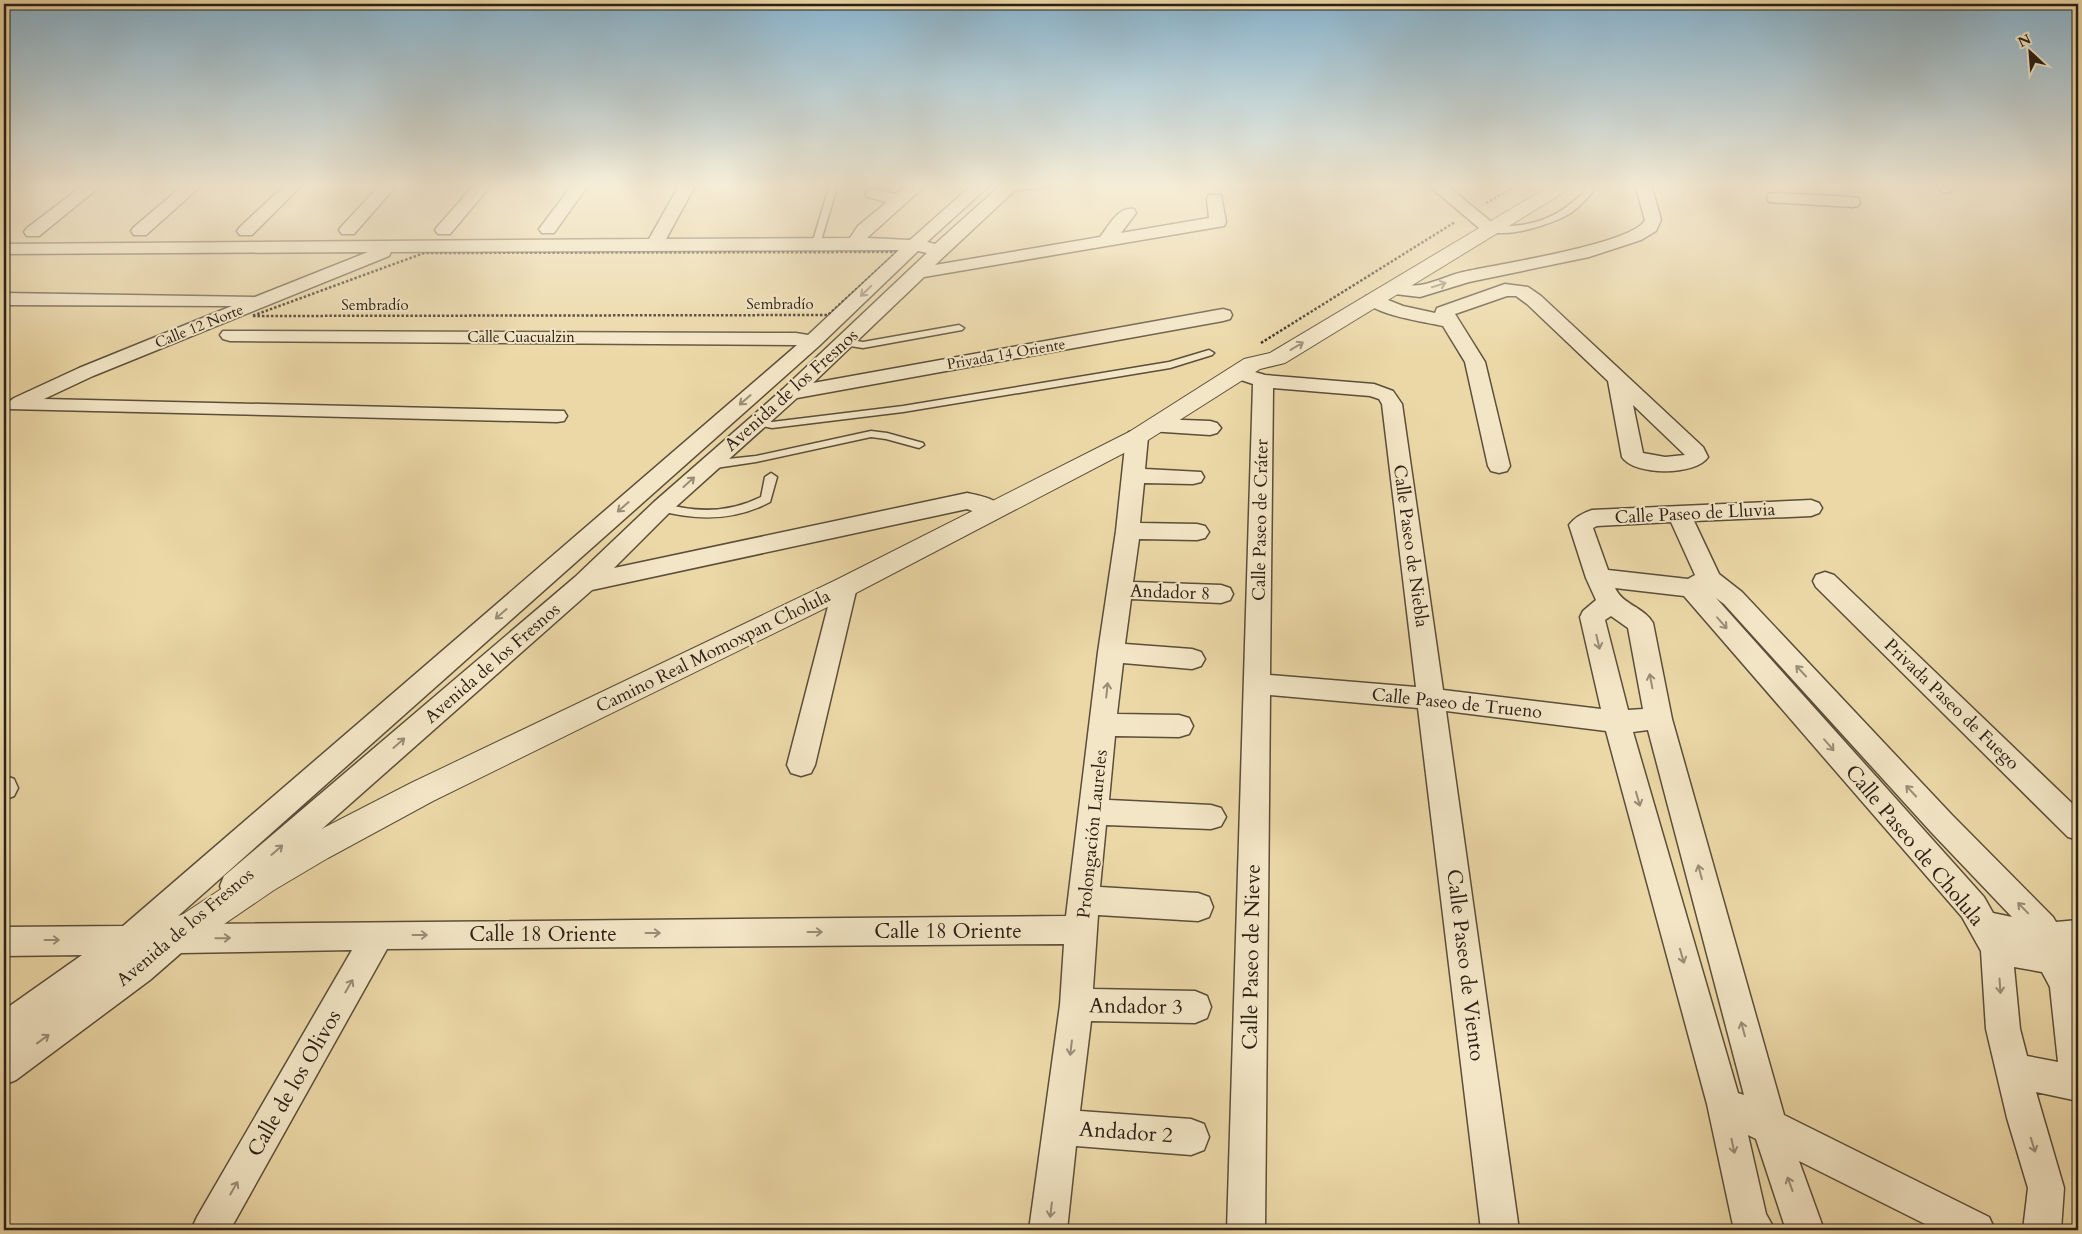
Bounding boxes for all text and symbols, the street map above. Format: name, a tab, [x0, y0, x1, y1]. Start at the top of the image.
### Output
north arrow	[2004, 28, 2054, 78]
text: N	[2015, 30, 2034, 52]
one-way arrow	[1431, 279, 1447, 289]
one-way arrow	[859, 285, 872, 297]
street label: Sembradío	[746, 294, 814, 314]
street label: Sembradío	[341, 295, 409, 315]
street label: Calle 12 Norte	[152, 299, 246, 353]
street label: Avenida de los Fresnos	[719, 323, 864, 457]
street label: Calle Cuacualzin	[467, 327, 575, 347]
street label: Privada 14 Oriente	[945, 334, 1067, 374]
one-way arrow	[1289, 341, 1303, 351]
one-way arrow	[739, 394, 752, 406]
street label: Calle Paseo de Cráter	[1247, 438, 1274, 601]
street label: Calle Paseo de Niebla	[1387, 463, 1434, 629]
one-way arrow	[683, 476, 696, 488]
street label: Calle Paseo de Lluvia	[1614, 497, 1776, 530]
one-way arrow	[617, 501, 630, 512]
street label: Andador 8	[1129, 579, 1211, 606]
street label: Camino Real Momoxpan Cholula	[592, 584, 835, 719]
street label: Avenida de los Fresnos	[419, 597, 566, 729]
one-way arrow	[494, 608, 507, 620]
one-way arrow	[1716, 616, 1728, 629]
one-way arrow	[1593, 633, 1603, 649]
street label: Privada Paseo de Fuego	[1878, 633, 2025, 776]
one-way arrow	[1795, 665, 1807, 678]
one-way arrow	[1646, 673, 1656, 689]
street label: Calle Paseo de Trueno	[1370, 682, 1544, 725]
one-way arrow	[1102, 683, 1112, 699]
one-way arrow	[393, 737, 406, 749]
one-way arrow	[1824, 738, 1835, 751]
street label: Prolongación Laureles	[1071, 748, 1114, 920]
street label: Calle Paseo de Cholula	[1838, 758, 1991, 932]
one-way arrow	[1905, 784, 1917, 797]
one-way arrow	[1634, 791, 1644, 807]
one-way arrow	[270, 844, 283, 855]
street label: Avenida de los Fresnos	[111, 862, 259, 992]
street label: Calle Paseo de Nieve	[1235, 864, 1268, 1050]
one-way arrow	[1695, 864, 1704, 880]
street label: Calle Paseo de Viento	[1439, 867, 1492, 1063]
one-way arrow	[2017, 902, 2030, 914]
street label: Calle 18 Oriente	[874, 917, 1022, 946]
street label: Calle 18 Oriente	[469, 920, 617, 949]
one-way arrow	[806, 927, 823, 937]
one-way arrow	[644, 928, 660, 938]
one-way arrow	[412, 930, 428, 940]
one-way arrow	[214, 933, 230, 943]
one-way arrow	[44, 935, 60, 945]
one-way arrow	[1678, 947, 1688, 963]
one-way arrow	[1995, 978, 2005, 994]
one-way arrow	[345, 979, 354, 994]
street label: Andador 3	[1089, 991, 1183, 1022]
street label: Calle de los Olivos	[241, 1005, 348, 1162]
one-way arrow	[1737, 1021, 1747, 1037]
one-way arrow	[36, 1034, 50, 1044]
one-way arrow	[1066, 1040, 1076, 1056]
street label: Andador 2	[1078, 1115, 1174, 1150]
one-way arrow	[2028, 1136, 2038, 1152]
one-way arrow	[1729, 1138, 1738, 1154]
one-way arrow	[1785, 1177, 1794, 1192]
one-way arrow	[229, 1181, 239, 1196]
one-way arrow	[1046, 1201, 1056, 1217]

